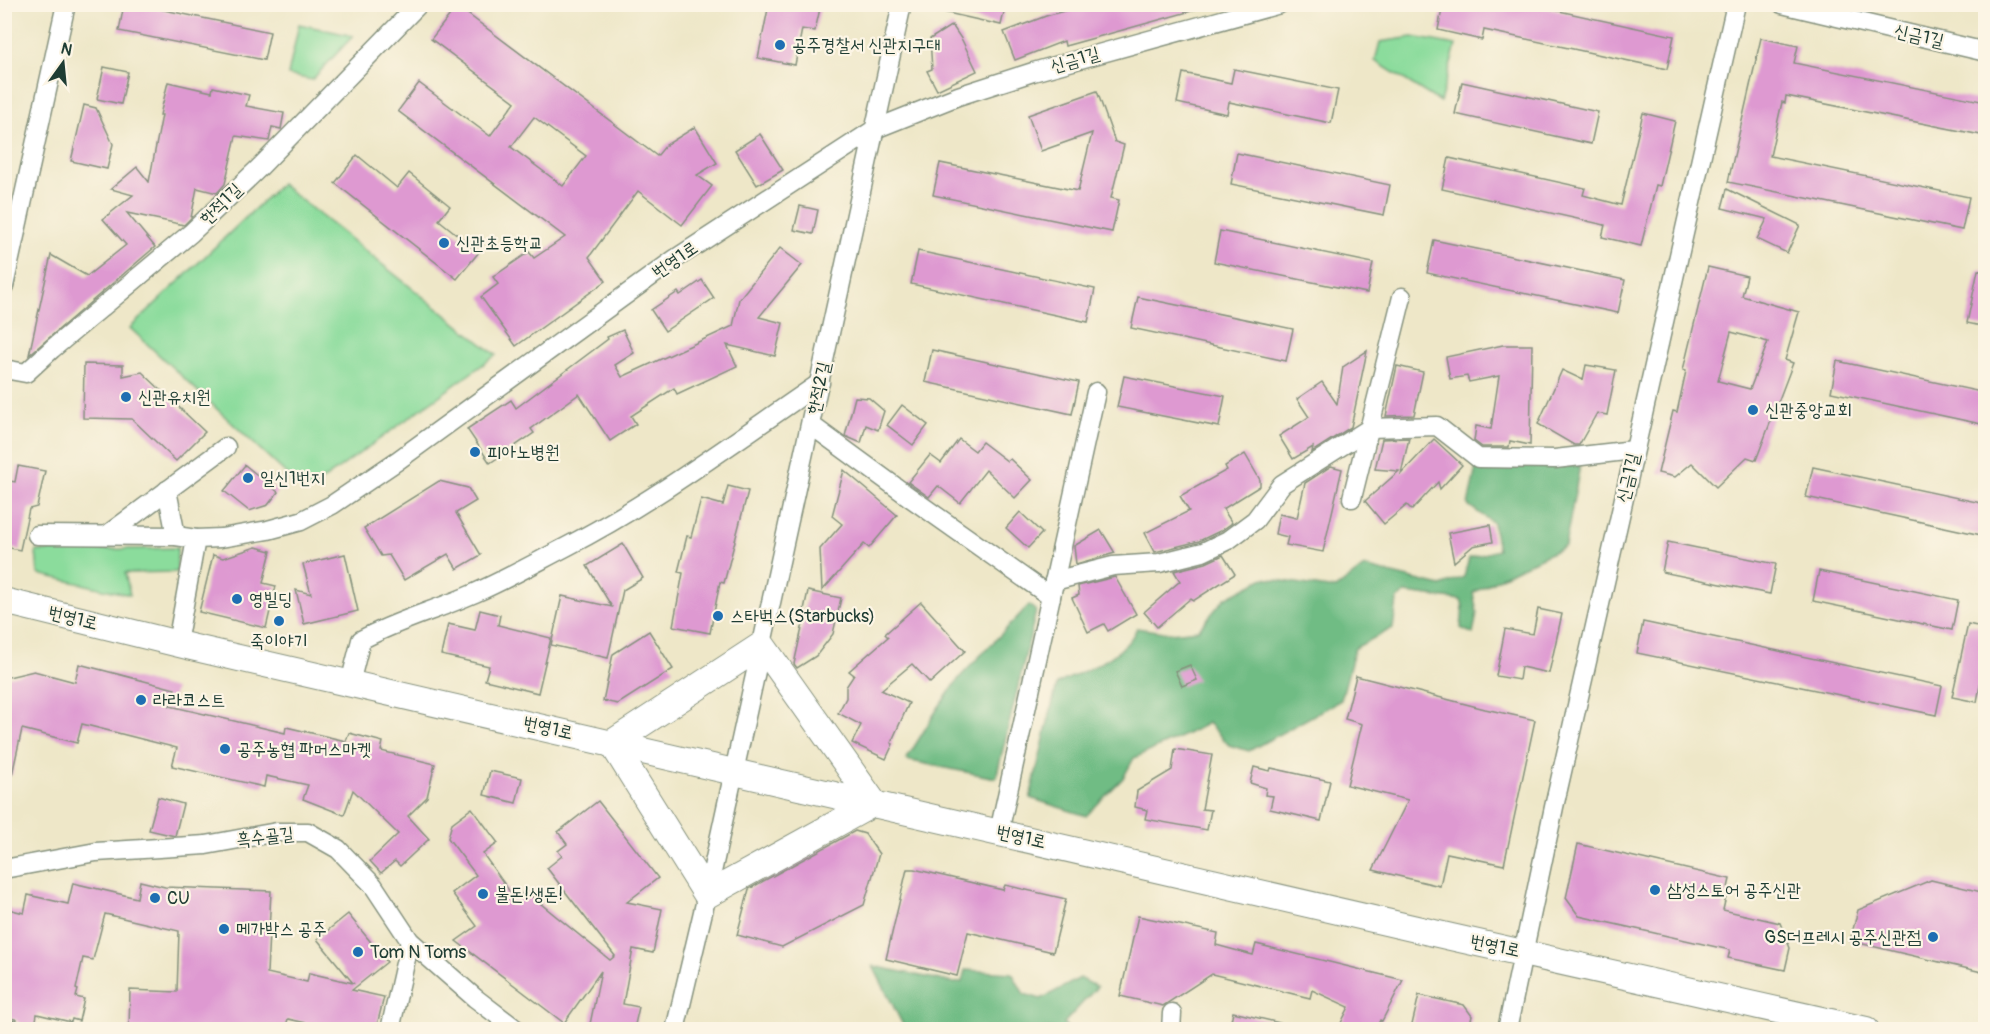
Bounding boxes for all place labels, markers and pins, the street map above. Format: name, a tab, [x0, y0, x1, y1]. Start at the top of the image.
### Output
place label: 공주경찰서 신관지구대	[792, 34, 941, 57]
marker: 공주경찰서 신관지구대	[773, 38, 787, 52]
place label: 신관초등학교	[456, 232, 543, 255]
marker: 신관초등학교	[437, 236, 451, 250]
place label: 신관유치원	[138, 386, 210, 409]
marker: 신관유치원	[119, 390, 133, 404]
place label: 신관중앙교회	[1765, 399, 1852, 422]
marker: 신관중앙교회	[1746, 403, 1760, 417]
place label: 피아노병원	[487, 441, 559, 464]
marker: 피아노병원	[468, 445, 482, 459]
place label: 일신1번지	[260, 467, 325, 490]
marker: 일신1번지	[241, 471, 255, 485]
place label: 영빌딩	[249, 588, 292, 611]
marker: 영빌딩	[230, 592, 244, 606]
place label: 스타벅스(Starbucks)	[730, 605, 875, 628]
marker: 스타벅스(Starbucks)	[711, 609, 725, 623]
marker: 죽이야기	[272, 614, 286, 628]
place label: 죽이야기	[250, 630, 308, 653]
place label: 라라코스트	[153, 689, 225, 712]
marker: 라라코스트	[134, 693, 148, 707]
place label: 공주농협 파머스마켓	[237, 738, 371, 761]
marker: 공주농협 파머스마켓	[218, 742, 232, 756]
place label: 삼성스토어 공주신관	[1667, 879, 1801, 902]
place label: 불돈!생돈!	[495, 883, 563, 906]
marker: 삼성스토어 공주신관	[1648, 883, 1662, 897]
place label: CU	[167, 887, 190, 910]
marker: 불돈!생돈!	[476, 887, 490, 901]
marker: CU	[148, 891, 162, 905]
place label: 메가박스 공주	[236, 918, 327, 941]
marker: 메가박스 공주	[217, 922, 231, 936]
place label: GS더프레시 공주신관점	[1764, 926, 1922, 949]
marker: GS더프레시 공주신관점	[1926, 930, 1940, 944]
place label: Tom N Toms	[370, 941, 466, 964]
marker: Tom N Toms	[351, 945, 365, 959]

